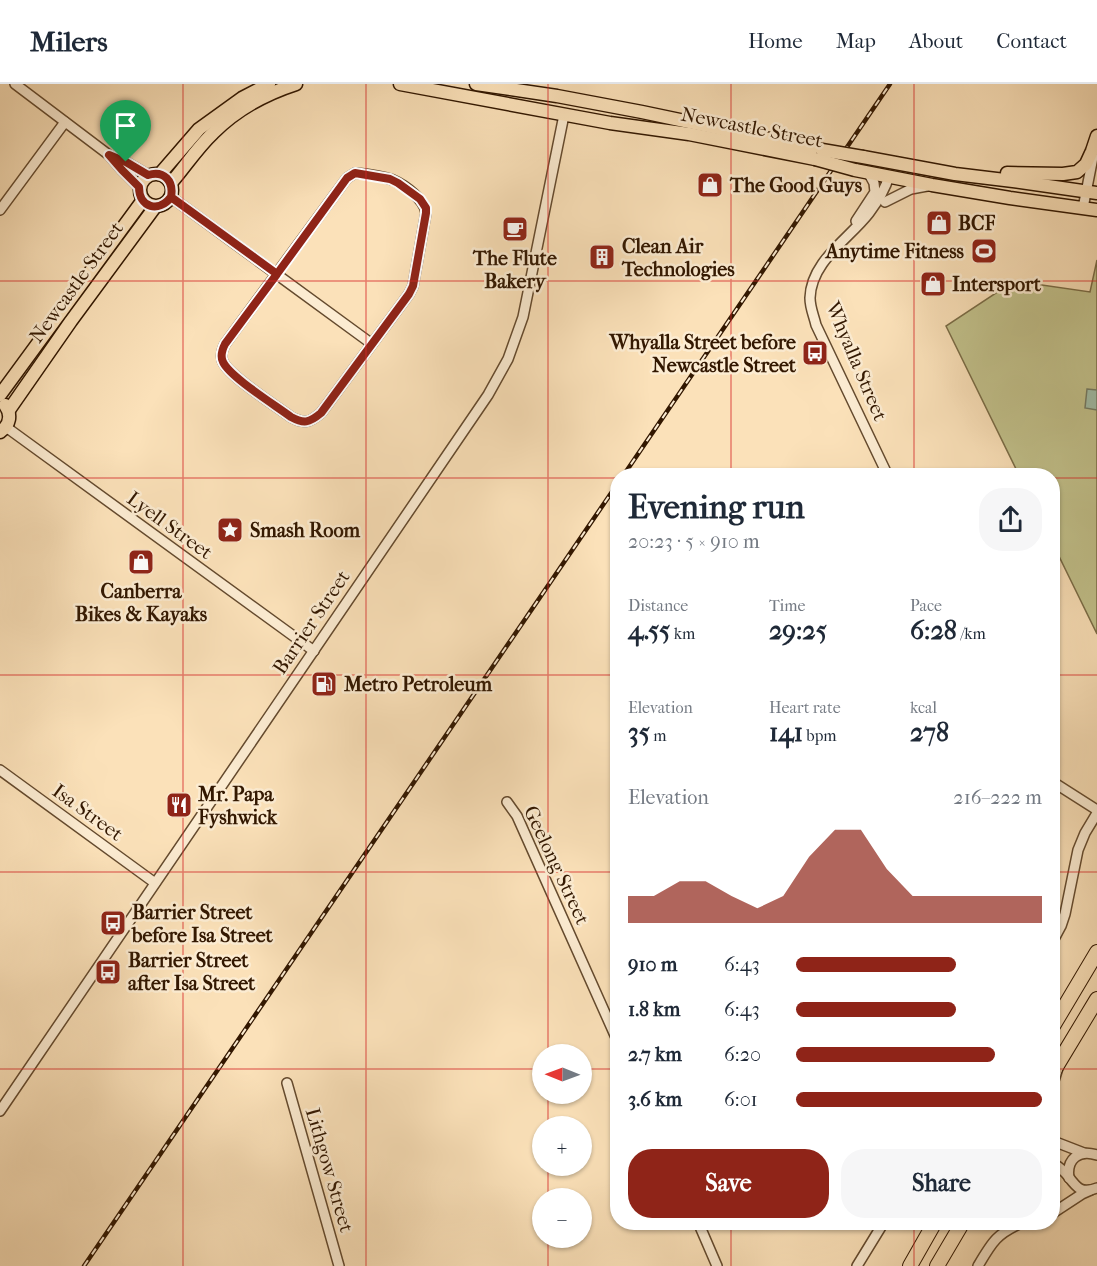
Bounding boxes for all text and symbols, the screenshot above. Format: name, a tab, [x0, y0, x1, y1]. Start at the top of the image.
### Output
text: Milers	[30, 25, 108, 58]
text: Home	[748, 29, 803, 53]
text: Map	[836, 29, 876, 53]
text: About	[909, 29, 963, 53]
text: Contact	[996, 29, 1067, 53]
pin	[100, 100, 151, 162]
street label: Newcastle Street	[679, 102, 825, 153]
icon: arrive	[109, 109, 142, 142]
shop icon: The Good Guys	[695, 170, 725, 200]
place label: The Good Guys	[729, 174, 863, 197]
shop icon: BCF	[924, 208, 954, 238]
place label: BCF	[958, 212, 995, 235]
cafe icon: The Flute Bakery	[500, 214, 530, 244]
street label: Newcastle Street	[25, 217, 128, 347]
place label: Clean Air Technologies	[621, 235, 735, 281]
sports icon: Anytime Fitness	[969, 236, 999, 266]
place label: Anytime Fitness	[824, 240, 965, 263]
building icon: Clean Air Technologies	[587, 242, 617, 272]
place label: The Flute Bakery	[472, 247, 557, 293]
shop icon: Intersport	[918, 269, 948, 299]
place label: Intersport	[952, 273, 1042, 296]
street label: Whyalla Street	[821, 297, 892, 424]
place label: Whyalla Street before Newcastle Street	[609, 331, 797, 377]
bus stop icon: Whyalla Street before Newcastle Street	[800, 338, 830, 368]
street label: Lyell Street	[123, 487, 217, 564]
text: Evening run	[628, 488, 805, 527]
button: share	[979, 488, 1042, 551]
place icon: Smash Room	[215, 515, 245, 545]
place label: Smash Room	[250, 519, 360, 542]
text: 20:23 · 5 × 910 m	[628, 530, 760, 553]
shop icon: Canberra Bikes & Kayaks	[126, 547, 156, 577]
street label: Barrier Street	[268, 566, 355, 679]
place label: Canberra Bikes & Kayaks	[75, 580, 208, 626]
text: Distance	[628, 596, 688, 615]
text: Time	[769, 596, 805, 615]
text: Pace	[910, 596, 942, 615]
text: 4.55	[628, 615, 670, 646]
text: 29:25	[769, 615, 827, 646]
text: 6:28	[910, 615, 957, 646]
text: km	[670, 624, 695, 643]
text: /km	[957, 624, 986, 643]
fuel station icon: Metro Petroleum	[309, 669, 339, 699]
place label: Metro Petroleum	[343, 673, 492, 696]
text: Elevation	[628, 698, 693, 717]
text: Heart rate	[769, 698, 841, 717]
text: kcal	[910, 698, 937, 717]
text: 35	[628, 717, 650, 748]
text: 141	[769, 717, 803, 748]
text: 278	[910, 717, 949, 748]
text: m	[650, 726, 667, 745]
text: bpm	[803, 726, 837, 745]
street label: Isa Street	[48, 779, 127, 846]
place label: Mr. Papa Fyshwick	[197, 783, 278, 829]
text: Elevation	[628, 786, 709, 809]
text: 216–222 m	[953, 786, 1042, 809]
restaurant icon: Mr. Papa Fyshwick	[164, 790, 194, 820]
street label: Geelong Street	[519, 802, 594, 928]
place label: Barrier Street before Isa Street	[131, 901, 274, 947]
bus stop icon: Barrier Street before Isa Street	[98, 908, 128, 938]
place label: Barrier Street after Isa Street	[128, 949, 256, 995]
text: 910 m	[628, 953, 677, 976]
text: 6:43	[724, 953, 760, 976]
bus stop icon: Barrier Street after Isa Street	[93, 957, 123, 987]
text: 1.8 km	[628, 998, 680, 1021]
text: 6:43	[724, 998, 760, 1021]
text: 2.7 km	[628, 1043, 682, 1066]
text: 6:20	[724, 1043, 761, 1066]
north arrow	[532, 1044, 592, 1104]
map controls	[532, 1044, 592, 1248]
text: 3.6 km	[628, 1088, 682, 1111]
text: 6:01	[724, 1088, 758, 1111]
street label: Lithgow Street	[301, 1105, 358, 1235]
button: +	[532, 1116, 592, 1176]
button: Save	[628, 1149, 829, 1218]
button: Share	[841, 1149, 1042, 1218]
button: −	[532, 1188, 592, 1248]

